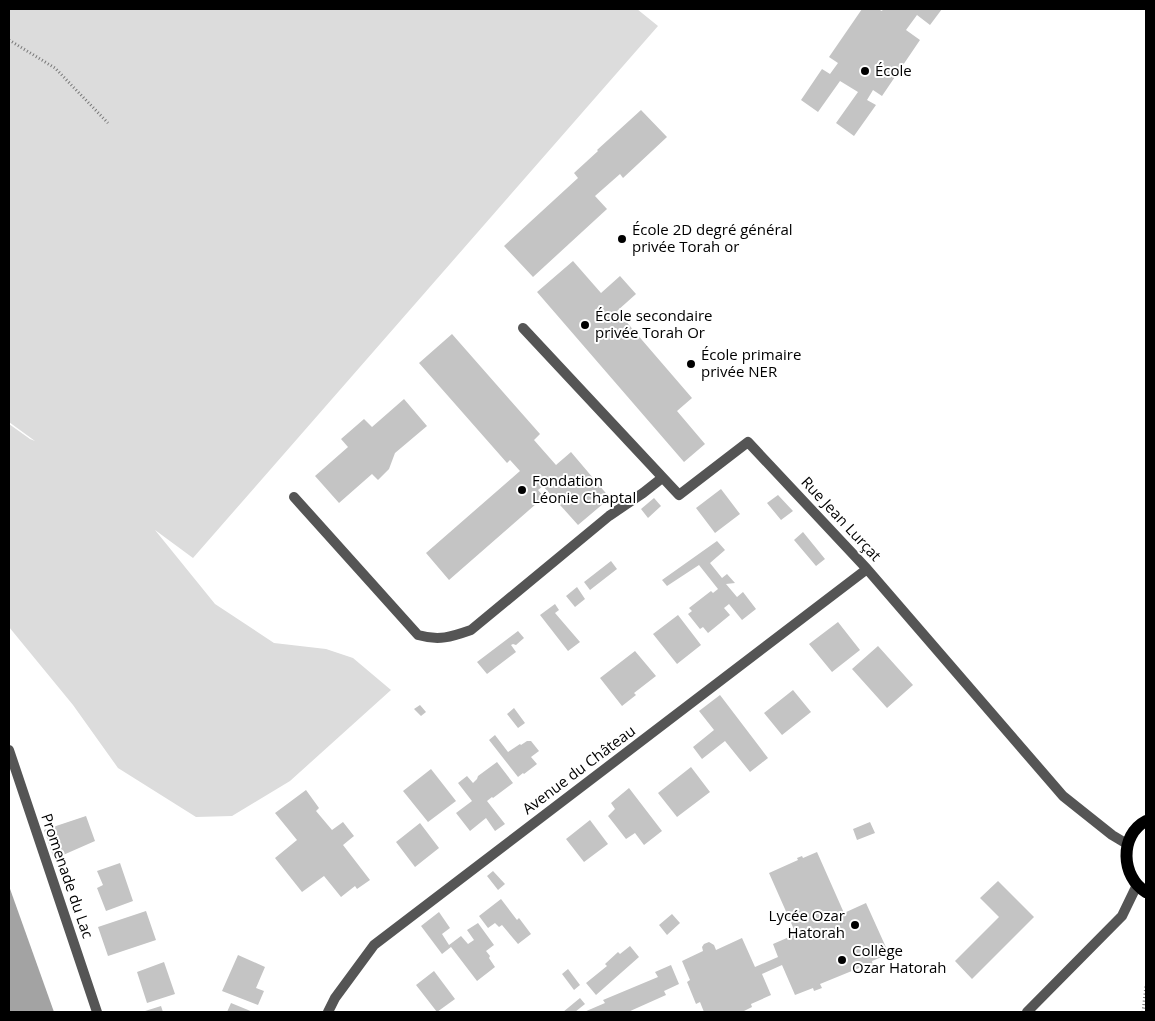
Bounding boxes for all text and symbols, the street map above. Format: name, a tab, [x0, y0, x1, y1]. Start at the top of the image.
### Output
place label: École	[875, 60, 912, 80]
marker: École	[859, 65, 871, 77]
place label: École 2D degré général privée Torah or	[632, 219, 793, 256]
marker: École 2D degré général privée Torah or	[616, 233, 628, 245]
place label: École secondaire privée Torah Or	[595, 305, 712, 342]
marker: École secondaire privée Torah Or	[579, 319, 591, 331]
place label: École primaire privée NER	[701, 344, 801, 381]
marker: École primaire privée NER	[685, 358, 697, 370]
place label: Fondation Léonie Chaptal	[532, 470, 636, 507]
street label: Rue Jean Lurçat	[797, 472, 886, 565]
marker: Fondation Léonie Chaptal	[516, 484, 528, 496]
street label: Avenue du Château	[518, 720, 639, 818]
street label: Promenade du Lac	[37, 810, 99, 941]
place label: Lycée Ozar Hatorah	[769, 905, 845, 942]
marker: Lycée Ozar Hatorah	[849, 919, 861, 931]
place label: Collège Ozar Hatorah	[852, 940, 947, 977]
marker: Collège Ozar Hatorah	[836, 954, 848, 966]

